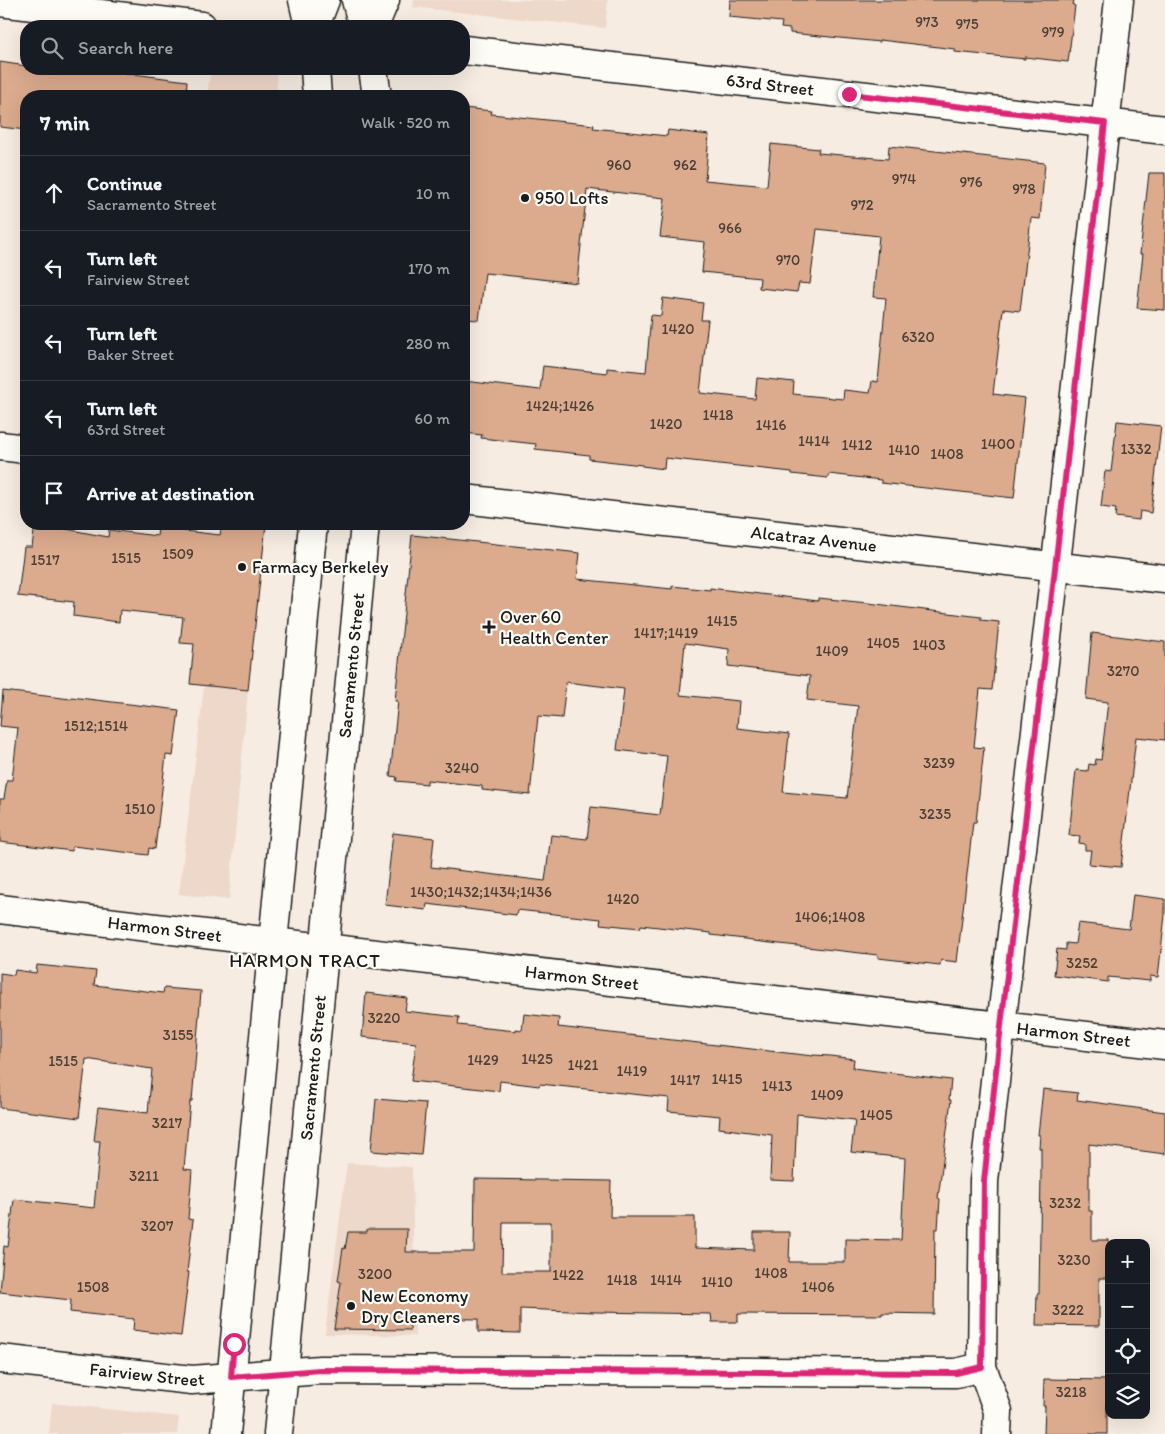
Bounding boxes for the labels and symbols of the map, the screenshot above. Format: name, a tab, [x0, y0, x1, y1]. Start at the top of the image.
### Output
house number: 973	[915, 13, 939, 31]
house number: 975	[955, 15, 979, 33]
house number: 979	[1041, 23, 1065, 41]
street label: 63rd Street	[725, 69, 815, 101]
route end	[838, 83, 861, 106]
house number: 960	[606, 156, 632, 174]
house number: 962	[673, 156, 697, 174]
house number: 974	[892, 170, 916, 188]
house number: 976	[959, 173, 983, 191]
house number: 978	[1012, 180, 1036, 198]
place label: 950 Lofts	[535, 187, 609, 209]
marker: 950 Lofts	[519, 192, 531, 204]
house number: 972	[850, 196, 874, 214]
house number: 966	[718, 219, 742, 237]
house number: 970	[776, 251, 800, 269]
house number: 1420	[661, 320, 695, 338]
house number: 6320	[901, 328, 935, 346]
house number: 1424;1426	[526, 397, 594, 415]
house number: 1418	[702, 406, 734, 424]
house number: 1420	[649, 415, 683, 433]
house number: 1416	[756, 416, 786, 434]
house number: 1414	[798, 432, 830, 450]
house number: 1400	[981, 435, 1015, 453]
house number: 1412	[842, 436, 873, 454]
house number: 1332	[1120, 440, 1152, 458]
house number: 1410	[888, 441, 920, 459]
house number: 1408	[930, 445, 964, 463]
street label: Alcatraz Avenue	[750, 521, 878, 557]
house number: 1509	[162, 545, 194, 563]
house number: 1515	[111, 549, 141, 567]
house number: 1517	[30, 551, 60, 569]
place label: Farmacy Berkeley	[252, 556, 389, 578]
marker: Farmacy Berkeley	[236, 561, 248, 573]
street label: Sacramento Street	[334, 592, 369, 739]
place label: Over 60 Health Center	[500, 606, 609, 649]
house number: 1415	[707, 612, 738, 630]
marker: Over 60 Health Center	[482, 620, 496, 634]
house number: 1417;1419	[634, 624, 699, 642]
house number: 1405	[866, 634, 900, 652]
house number: 1403	[912, 636, 946, 654]
house number: 1409	[815, 642, 849, 660]
house number: 3270	[1107, 662, 1139, 680]
house number: 1512;1514	[64, 717, 128, 735]
house number: 3239	[923, 754, 955, 772]
house number: 3240	[445, 759, 479, 777]
house number: 1510	[124, 800, 156, 818]
house number: 3235	[919, 805, 951, 823]
house number: 1430;1432;1434;1436	[410, 883, 552, 901]
house number: 1420	[606, 890, 640, 908]
house number: 1406;1408	[795, 908, 865, 926]
street label: Harmon Street	[107, 911, 223, 947]
district label: HARMON TRACT	[229, 949, 381, 972]
house number: 3252	[1066, 954, 1098, 972]
street label: Harmon Street	[524, 960, 640, 995]
street label: Sacramento Street	[295, 994, 331, 1141]
house number: 3220	[367, 1009, 401, 1027]
street label: Harmon Street	[1015, 1017, 1132, 1052]
house number: 3155	[163, 1026, 194, 1044]
house number: 1425	[521, 1050, 553, 1068]
house number: 1429	[467, 1051, 499, 1069]
house number: 1515	[48, 1052, 78, 1070]
house number: 1421	[568, 1056, 598, 1074]
house number: 1419	[617, 1062, 648, 1080]
house number: 1415	[712, 1070, 743, 1088]
house number: 1417	[670, 1071, 701, 1089]
house number: 1413	[761, 1077, 793, 1095]
house number: 1409	[810, 1086, 844, 1104]
house number: 1405	[859, 1106, 893, 1124]
house number: 3217	[152, 1114, 183, 1132]
house number: 3211	[129, 1167, 159, 1185]
house number: 3232	[1049, 1194, 1081, 1212]
house number: 3207	[141, 1217, 174, 1235]
house number: 3230	[1057, 1251, 1091, 1269]
house number: 1408	[754, 1264, 788, 1282]
house number: 3200	[358, 1265, 392, 1283]
house number: 1422	[552, 1266, 584, 1284]
house number: 1418	[606, 1271, 638, 1289]
house number: 1414	[650, 1271, 682, 1289]
house number: 1410	[701, 1273, 733, 1291]
house number: 1508	[77, 1278, 109, 1296]
house number: 1406	[801, 1278, 835, 1296]
place label: New Economy Dry Cleaners	[361, 1285, 469, 1328]
marker: New Economy Dry Cleaners	[345, 1300, 357, 1312]
house number: 3222	[1052, 1301, 1084, 1319]
route start	[223, 1333, 246, 1356]
street label: Fairview Street	[89, 1358, 206, 1391]
house number: 3218	[1055, 1383, 1087, 1401]

